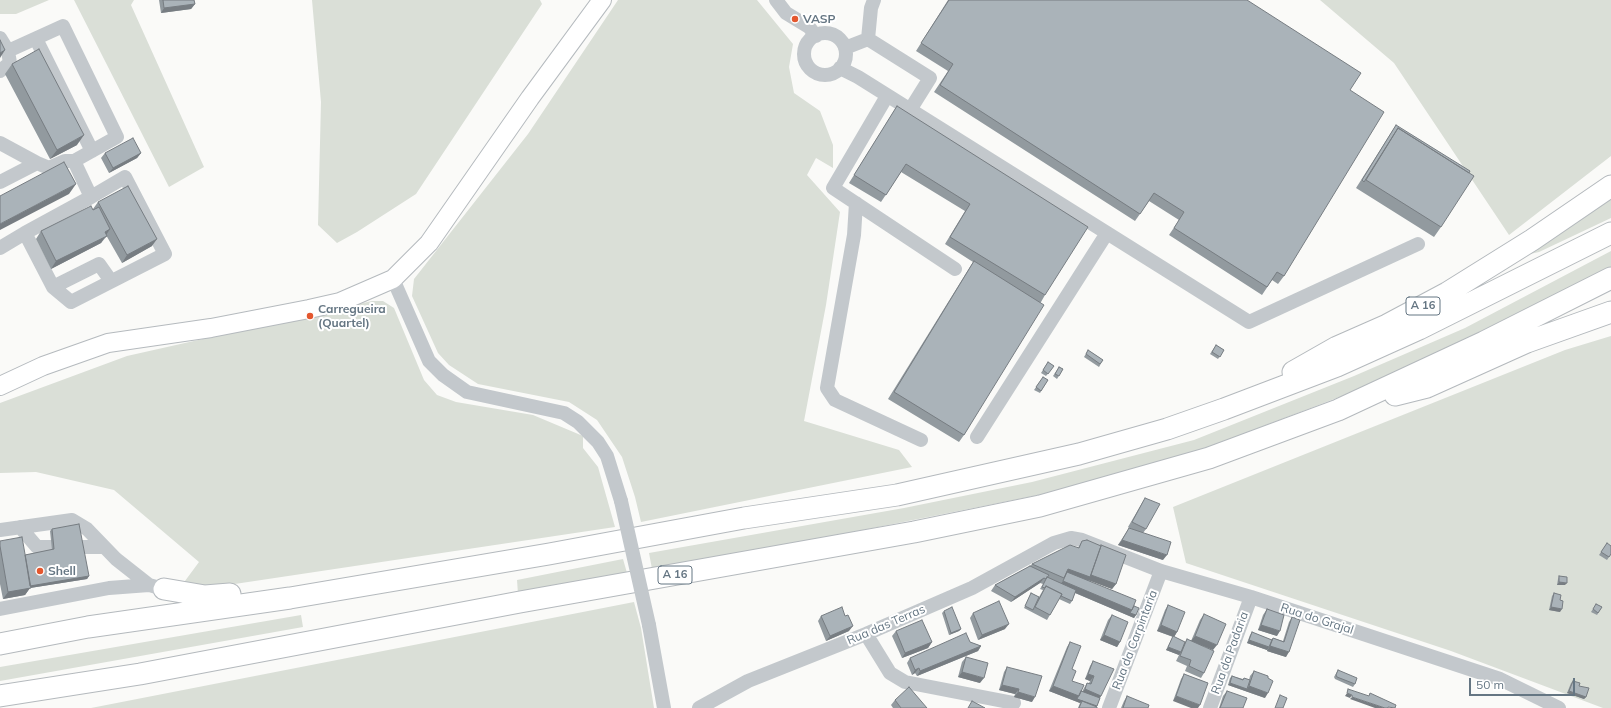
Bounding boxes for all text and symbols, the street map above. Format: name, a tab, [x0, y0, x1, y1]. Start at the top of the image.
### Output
place label: VASP	[803, 12, 836, 26]
marker: VASP	[790, 14, 800, 24]
road number: A 16	[1406, 297, 1440, 315]
place label: Carregueira (Quartel)	[318, 302, 386, 330]
marker: Carregueira (Quartel)	[305, 311, 315, 321]
place label: Shell	[48, 564, 76, 578]
marker: Shell	[35, 566, 45, 576]
road number: A 16	[658, 566, 692, 584]
street label: Rua da Carpintaria	[1109, 588, 1161, 692]
street label: Rua do Grajal	[1279, 600, 1355, 638]
street label: Rua das Terras	[845, 602, 927, 648]
street label: Rua da Padaria	[1208, 610, 1252, 696]
scale bar	[1471, 670, 1577, 696]
text: 50 m	[1476, 677, 1504, 692]

